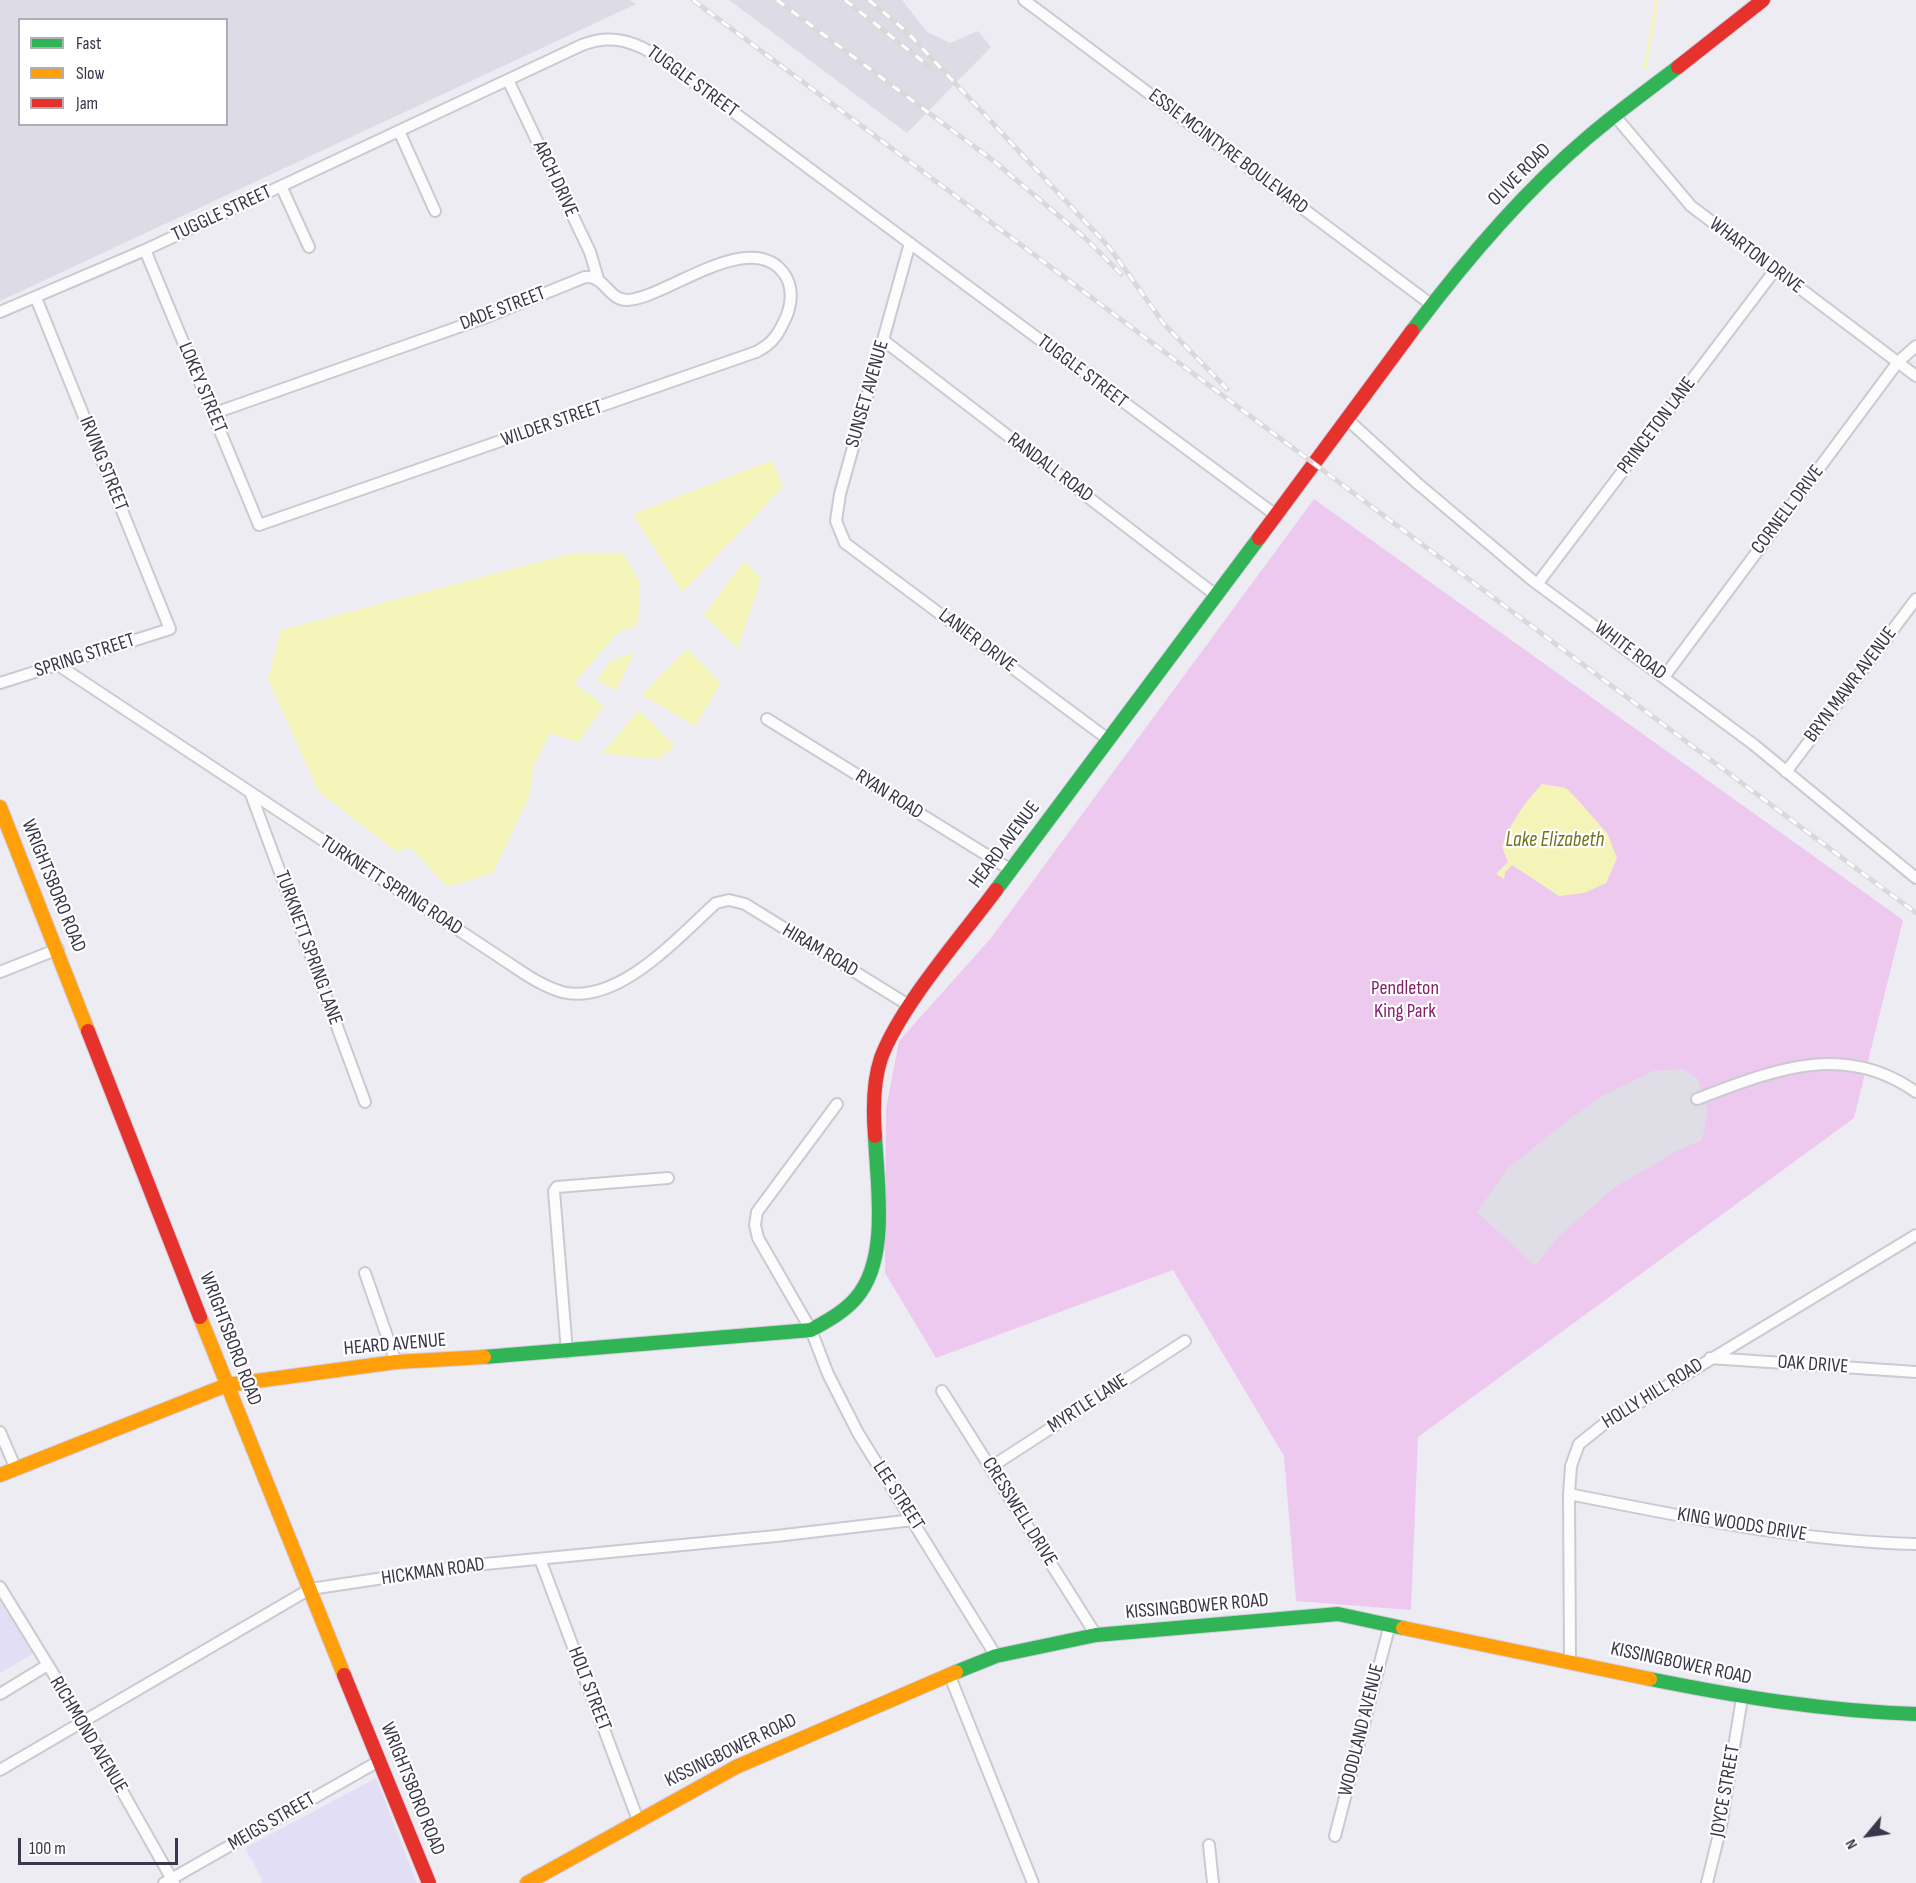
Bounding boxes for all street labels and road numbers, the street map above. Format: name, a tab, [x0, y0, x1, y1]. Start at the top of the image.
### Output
street label: TUGGLE STREET	[642, 41, 742, 123]
street label: ESSIE MCINTYRE BOULEVARD	[1143, 84, 1313, 220]
street label: ARCH DRIVE	[527, 137, 583, 221]
street label: OLIVE ROAD	[1484, 139, 1556, 211]
street label: TUGGLE STREET	[168, 180, 276, 248]
street label: WHARTON DRIVE	[1704, 213, 1808, 299]
street label: DADE STREET	[457, 282, 549, 336]
street label: TUGGLE STREET	[1032, 330, 1132, 414]
street label: SUNSET AVENUE	[841, 338, 895, 450]
street label: LOKEY STREET	[172, 339, 232, 437]
street label: PRINCETON LANE	[1613, 373, 1701, 479]
street label: WILDER STREET	[498, 396, 606, 452]
street label: IRVING STREET	[73, 413, 133, 515]
street label: RANDALL ROAD	[1002, 428, 1098, 508]
street label: CORNELL DRIVE	[1747, 461, 1829, 559]
street label: LANIER DRIVE	[933, 604, 1021, 678]
street label: WHITE ROAD	[1589, 616, 1671, 686]
street label: BRYN MAWR AVENUE	[1800, 622, 1902, 748]
street label: SPRING STREET	[32, 629, 138, 683]
street label: RYAN ROAD	[851, 765, 927, 825]
street label: HEARD AVENUE	[965, 797, 1045, 893]
street label: WRIGHTSBORO ROAD	[15, 816, 91, 956]
street label: TURKNETT SPRING ROAD	[315, 831, 467, 941]
street label: TURKNETT SPRING LANE	[269, 868, 347, 1028]
street label: HIRAM ROAD	[778, 919, 862, 983]
street label: WRIGHTSBORO ROAD	[193, 1269, 267, 1409]
street label: HEARD AVENUE	[343, 1329, 447, 1361]
street label: OAK DRIVE	[1777, 1351, 1849, 1379]
street label: HOLLY HILL ROAD	[1598, 1353, 1708, 1435]
street label: MYRTLE LANE	[1043, 1369, 1133, 1439]
street label: CRESSWELL DRIVE	[976, 1453, 1062, 1571]
street label: LEE STREET	[867, 1457, 929, 1535]
street label: KING WOODS DRIVE	[1676, 1503, 1808, 1547]
street label: HICKMAN ROAD	[380, 1553, 486, 1591]
street label: KISSINGBOWER ROAD	[1124, 1589, 1270, 1625]
street label: KISSINGBOWER ROAD	[1608, 1637, 1754, 1691]
street label: HOLT STREET	[562, 1644, 616, 1734]
street label: WOODLAND AVENUE	[1334, 1661, 1390, 1799]
street label: RICHMOND AVENUE	[44, 1672, 132, 1798]
street label: KISSINGBOWER ROAD	[661, 1709, 801, 1793]
street label: WRIGHTSBORO ROAD	[374, 1719, 450, 1859]
street label: JOYCE STREET	[1706, 1743, 1746, 1839]
street label: MEIGS STREET	[224, 1788, 320, 1856]

